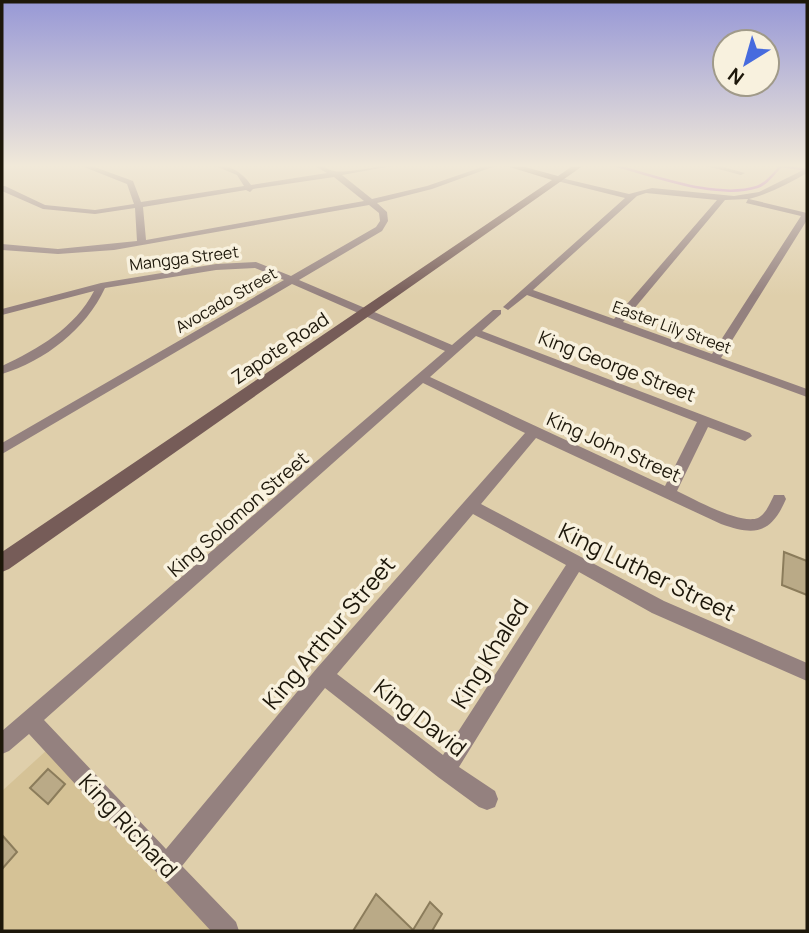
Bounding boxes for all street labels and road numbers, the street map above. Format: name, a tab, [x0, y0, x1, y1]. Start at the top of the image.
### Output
street label: Mangga Street	[128, 240, 240, 276]
street label: Avocado Street	[171, 262, 281, 338]
street label: Easter Lily Street	[609, 295, 735, 359]
street label: Zapote Road	[226, 306, 334, 390]
street label: King George Street	[535, 324, 699, 408]
street label: King John Street	[543, 406, 685, 488]
street label: King Solomon Street	[162, 446, 314, 582]
street label: King Luther Street	[554, 514, 741, 628]
street label: King Arthur Street	[255, 549, 402, 716]
street label: King Khaled	[443, 593, 535, 714]
street label: King David	[368, 671, 474, 763]
street label: King Richard	[72, 766, 185, 884]

